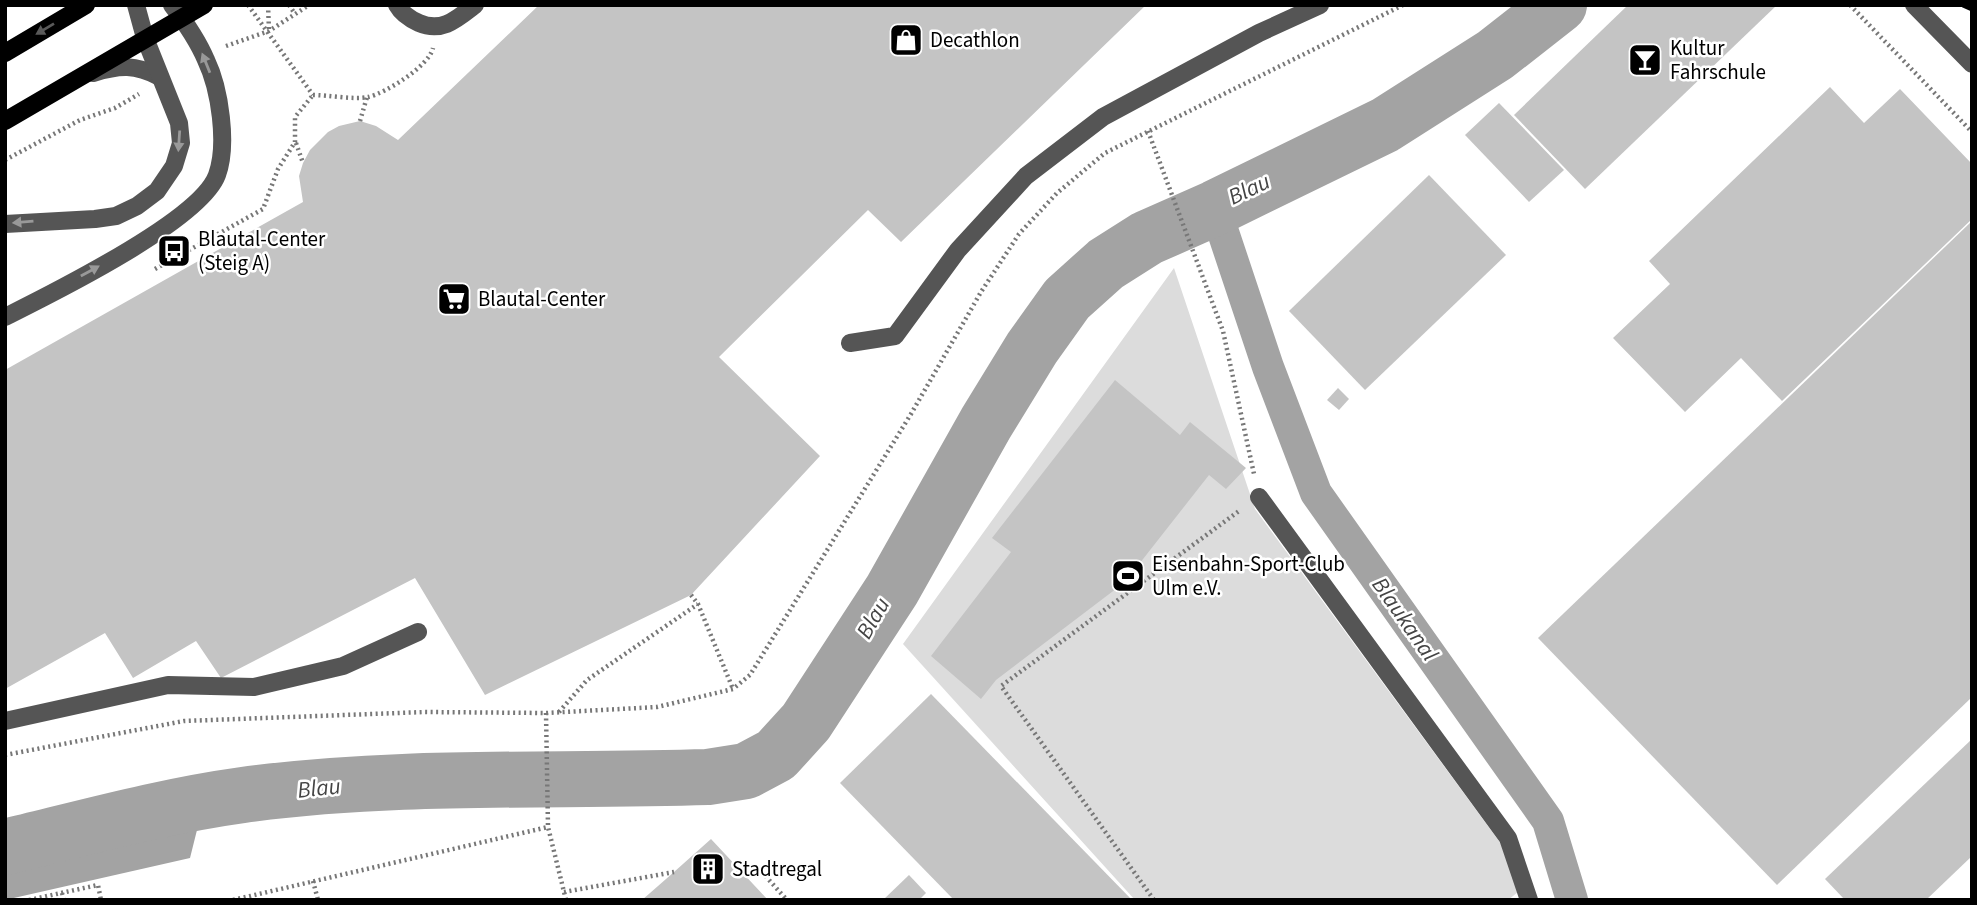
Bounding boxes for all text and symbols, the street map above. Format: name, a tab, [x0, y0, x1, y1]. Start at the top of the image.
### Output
shop icon: Decathlon	[887, 21, 925, 59]
one-way arrow	[36, 22, 55, 35]
place label: Decathlon	[930, 25, 1020, 55]
place label: Kultur Fahrschule	[1670, 33, 1766, 87]
bar icon: Kultur Fahrschule	[1626, 41, 1664, 79]
one-way arrow	[201, 52, 212, 73]
one-way arrow	[173, 130, 184, 152]
water label: Blau	[1222, 165, 1276, 213]
one-way arrow	[12, 217, 34, 228]
place label: Blautal-Center (Steig A)	[198, 224, 326, 278]
bus stop icon: Blautal-Center (Steig A)	[155, 232, 193, 270]
one-way arrow	[80, 265, 100, 277]
supermarket icon: Blautal-Center	[435, 280, 473, 318]
place label: Blautal-Center	[478, 284, 606, 314]
place label: Eisenbahn-Sport-Club Ulm e.V.	[1152, 549, 1345, 603]
sports icon: Eisenbahn-Sport-Club Ulm e.V.	[1109, 557, 1147, 595]
water label: Blaukanal	[1364, 570, 1446, 668]
water label: Blau	[848, 591, 898, 645]
water label: Blau	[296, 769, 342, 807]
building icon: Stadtregal	[689, 850, 727, 888]
place label: Stadtregal	[732, 854, 822, 884]

